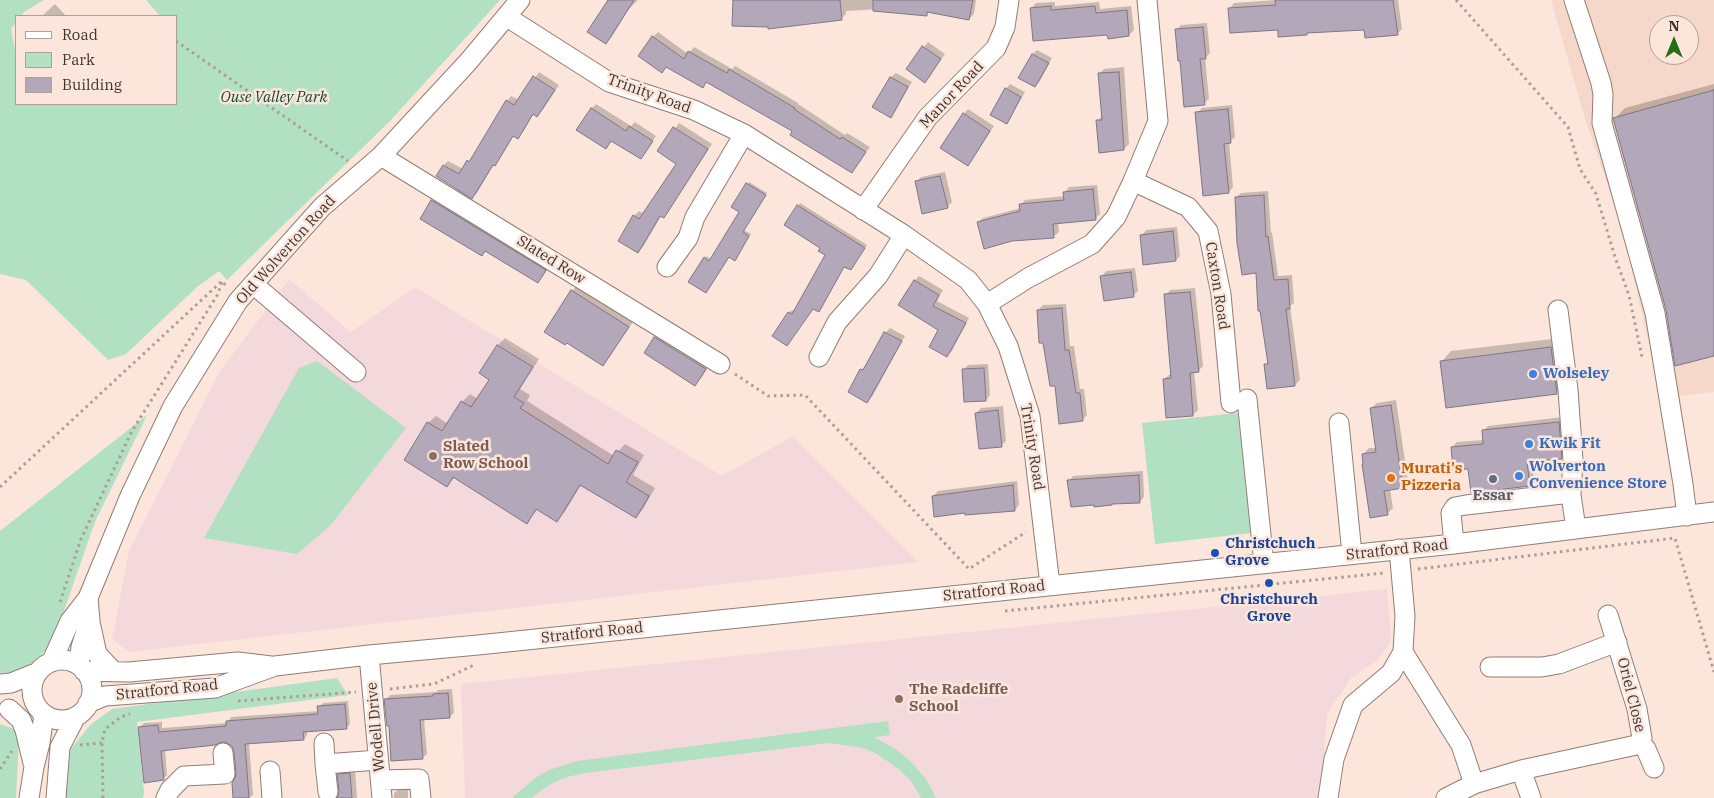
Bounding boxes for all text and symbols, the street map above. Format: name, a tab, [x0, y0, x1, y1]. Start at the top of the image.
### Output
legend	[15, 15, 178, 105]
north arrow	[1649, 15, 1699, 65]
text: N	[1668, 17, 1680, 35]
text: Road	[62, 25, 98, 44]
text: Park	[62, 50, 95, 69]
street label: Manor Road	[916, 58, 988, 132]
street label: Trinity Road	[605, 71, 693, 117]
text: Building	[62, 75, 122, 94]
park label: Ouse Valley Park	[221, 89, 327, 107]
street label: Old Wolverton Road	[232, 192, 340, 308]
street label: Slated Row	[513, 232, 589, 288]
street label: Caxton Road	[1201, 241, 1233, 331]
place label: Wolseley	[1543, 365, 1609, 383]
marker: Wolseley	[1527, 368, 1539, 380]
street label: Trinity Road	[1016, 402, 1048, 492]
place label: Kwik Fit	[1539, 435, 1601, 453]
place label: Slated Row School	[443, 438, 528, 473]
marker: Kwik Fit	[1523, 438, 1535, 450]
marker: Slated Row School	[427, 450, 439, 462]
place label: Wolverton Convenience Store	[1529, 458, 1667, 493]
place label: Murati's Pizzeria	[1401, 460, 1462, 495]
marker: Wolverton Convenience Store	[1513, 470, 1525, 482]
marker: Murati's Pizzeria	[1385, 472, 1397, 484]
marker: Essar	[1487, 473, 1499, 485]
place label: Essar	[1473, 487, 1513, 505]
place label: Christchuch Grove	[1225, 535, 1316, 570]
street label: Stratford Road	[1345, 536, 1449, 564]
marker: Christchuch Grove	[1209, 547, 1221, 559]
street label: Stratford Road	[942, 577, 1046, 605]
marker: Christchurch Grove	[1263, 577, 1275, 589]
place label: Christchurch Grove	[1220, 591, 1318, 626]
street label: Stratford Road	[540, 619, 644, 647]
street label: Oriel Close	[1613, 656, 1649, 734]
street label: Stratford Road	[115, 676, 219, 704]
street label: Wodell Drive	[363, 681, 389, 773]
place label: The Radcliffe School	[909, 681, 1008, 716]
marker: The Radcliffe School	[893, 693, 905, 705]

